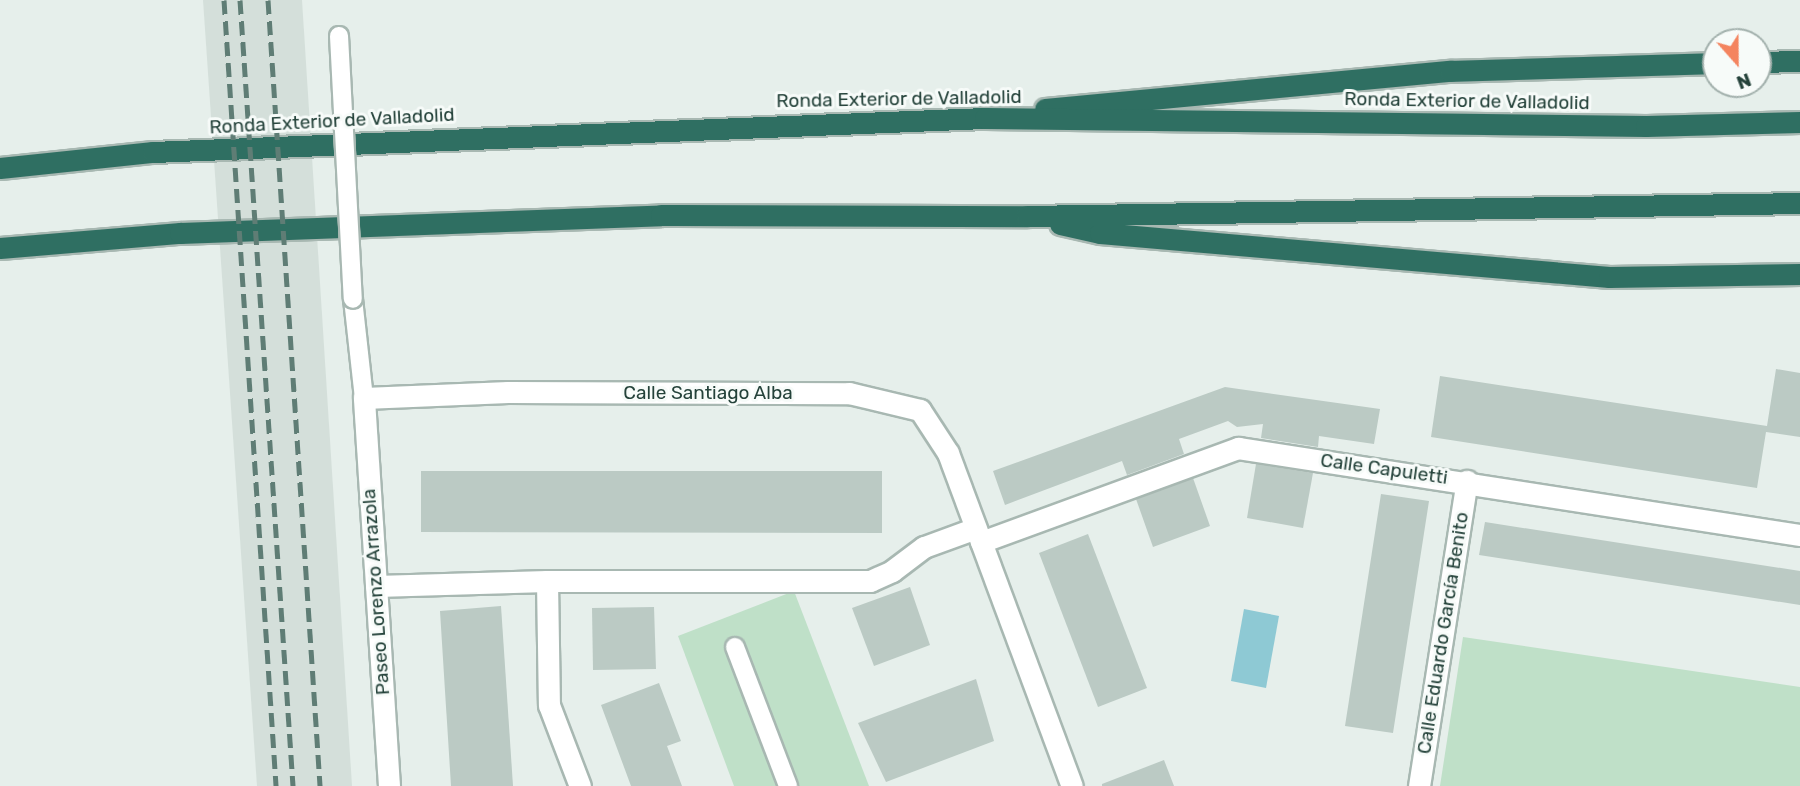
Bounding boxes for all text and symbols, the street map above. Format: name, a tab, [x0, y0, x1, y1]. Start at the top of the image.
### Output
north arrow	[1702, 28, 1772, 98]
text: N	[1733, 68, 1754, 94]
street label: Ronda Exterior de Valladolid	[776, 85, 1022, 113]
street label: Ronda Exterior de Valladolid	[1344, 87, 1590, 115]
street label: Ronda Exterior de Valladolid	[208, 103, 456, 139]
street label: Calle Santiago Alba	[623, 382, 793, 404]
street label: Calle Capuletti	[1319, 449, 1449, 489]
street label: Paseo Lorenzo Arrazola	[357, 488, 395, 696]
street label: Calle Eduardo García Benito	[1413, 510, 1473, 756]

